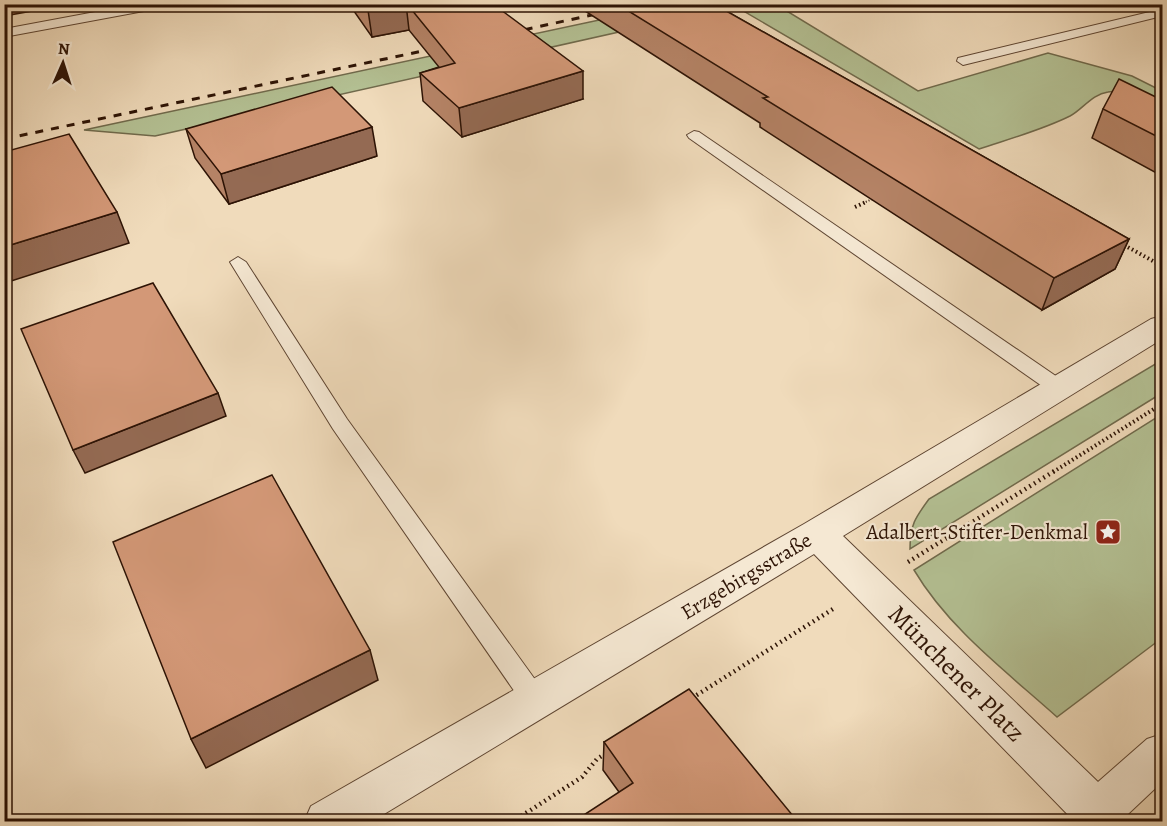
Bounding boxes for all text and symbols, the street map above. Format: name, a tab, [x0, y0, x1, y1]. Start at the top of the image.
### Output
north arrow	[33, 33, 93, 93]
text: N	[57, 38, 70, 60]
place icon: Adalbert-Stifter-Denkmal	[1093, 517, 1123, 547]
place label: Adalbert-Stifter-Denkmal	[865, 518, 1088, 546]
street label: Erzgebirgsstraße	[675, 526, 817, 626]
street label: Münchener Platz	[880, 597, 1033, 750]

